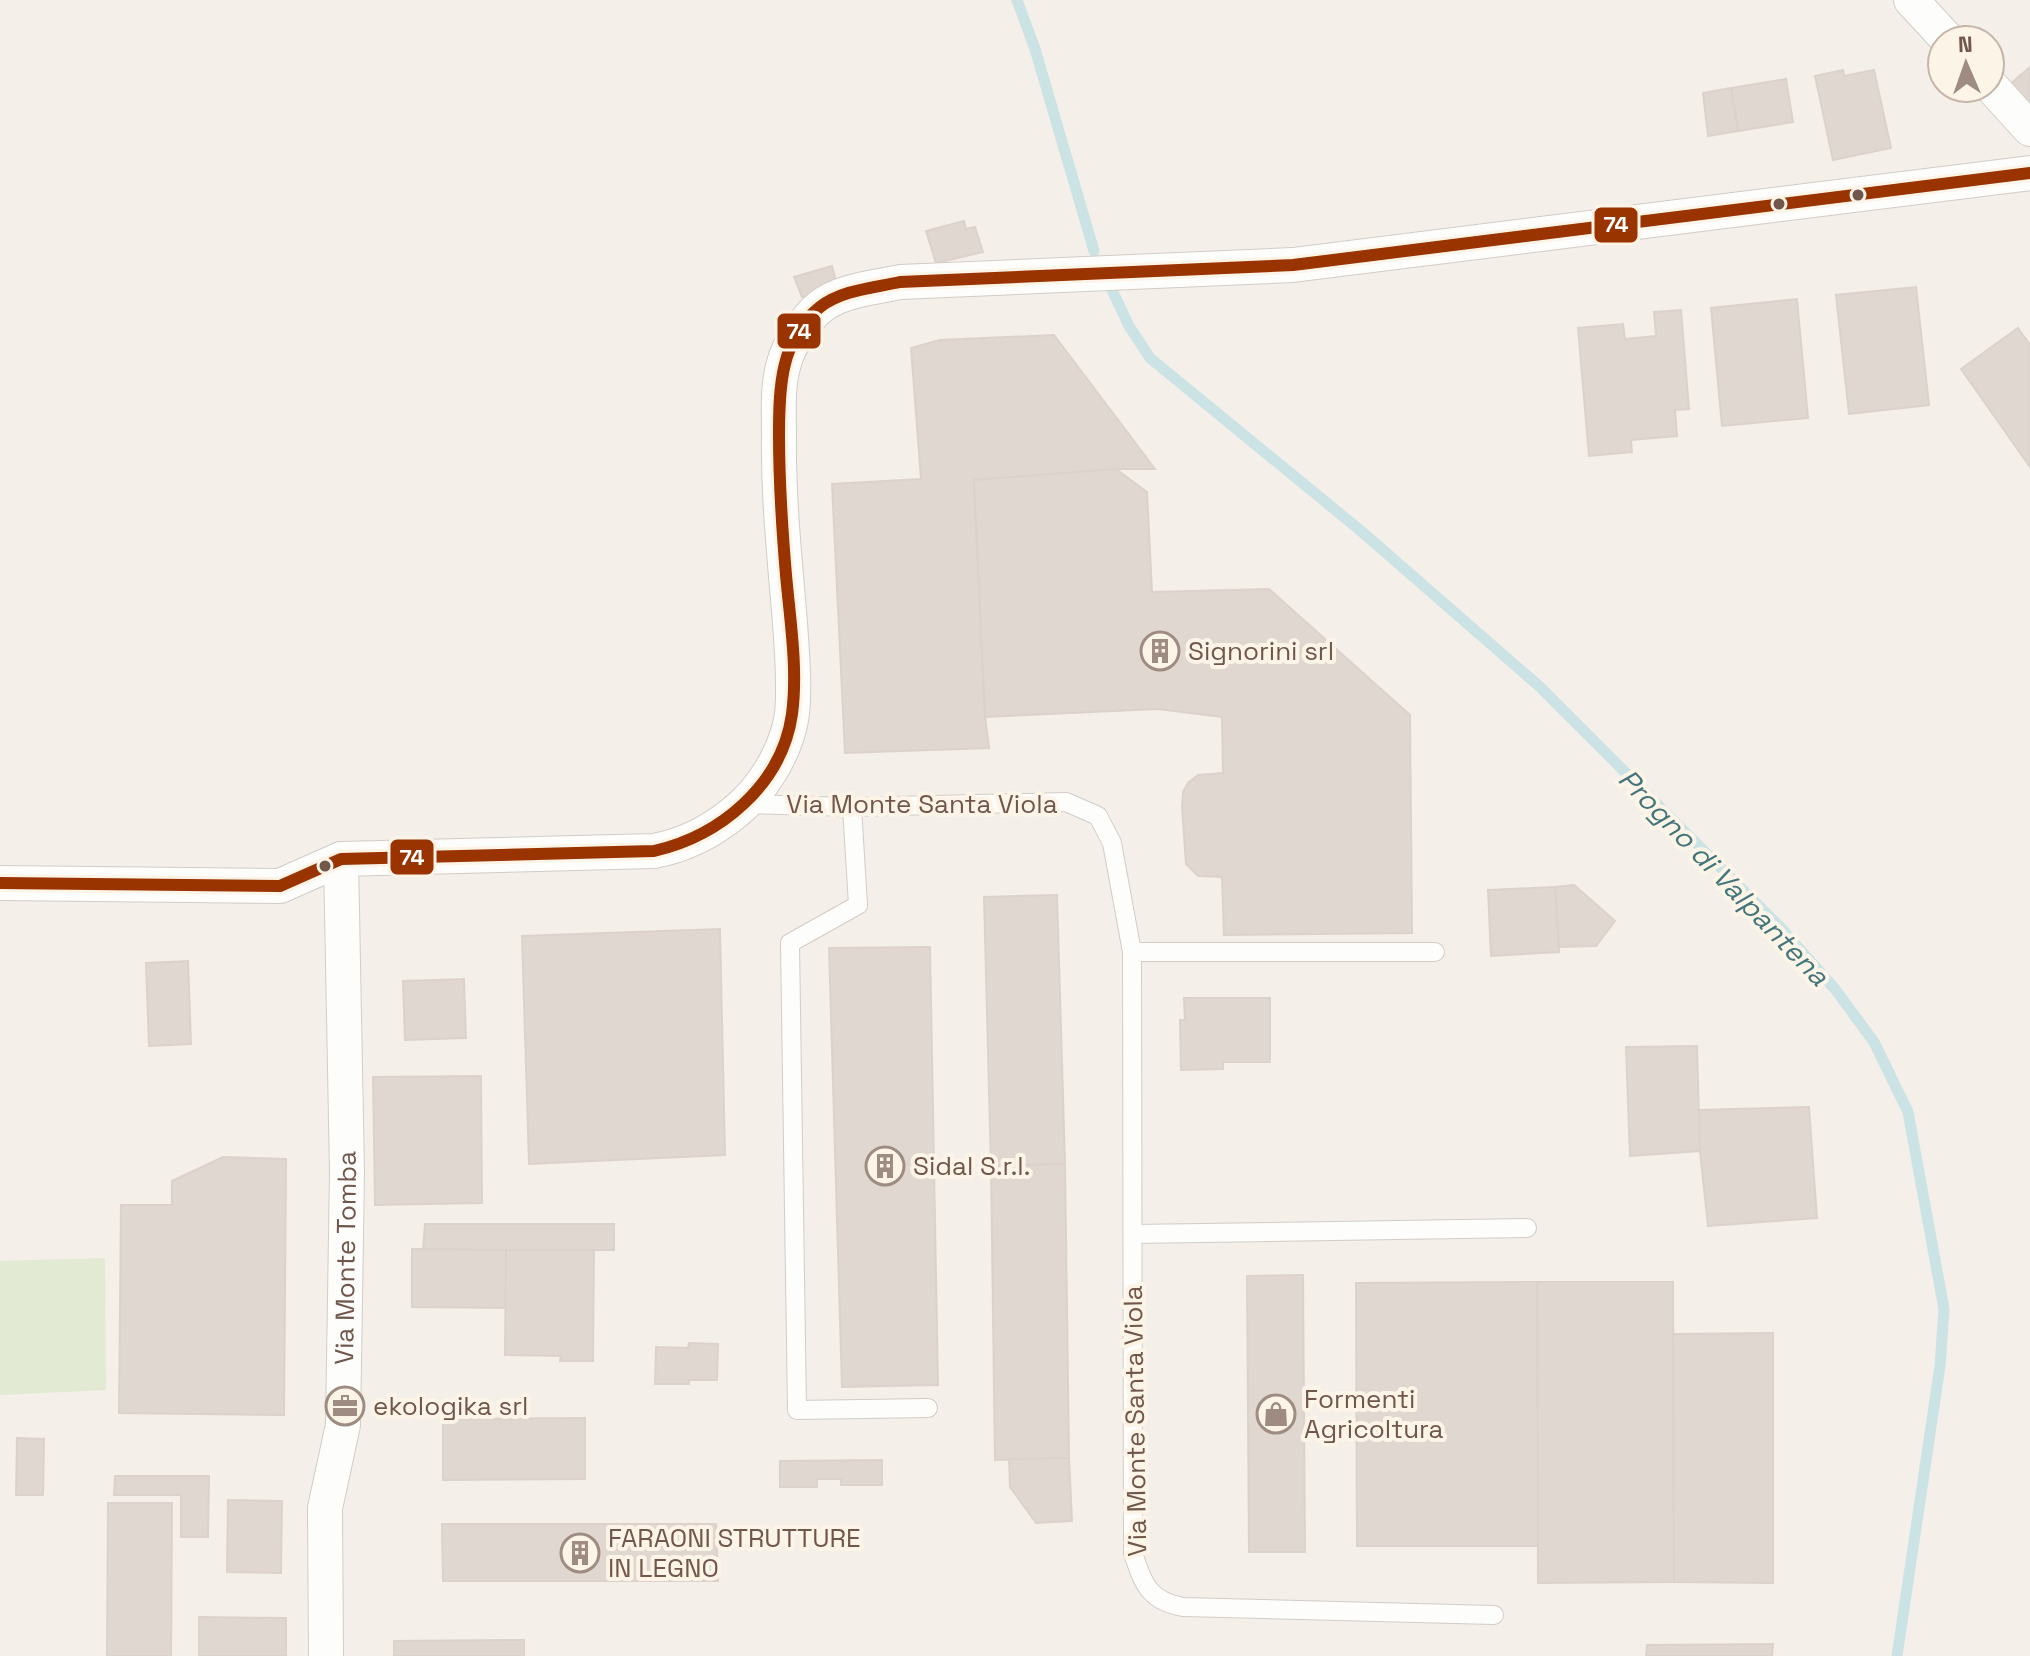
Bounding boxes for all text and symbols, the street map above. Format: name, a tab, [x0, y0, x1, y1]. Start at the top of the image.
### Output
north arrow	[1926, 24, 2006, 104]
text: N	[1957, 30, 1973, 58]
unlabelled marker	[1850, 187, 1866, 203]
unlabelled marker	[1771, 196, 1787, 212]
line badge: 74	[1593, 206, 1639, 244]
text: 74	[1603, 210, 1629, 238]
line badge: 74	[776, 312, 822, 350]
text: 74	[786, 317, 812, 345]
building icon: Signorini srl	[1139, 630, 1181, 672]
place label: Signorini srl	[1188, 634, 1334, 668]
water label: Progno di Valpantena	[1611, 761, 1838, 994]
street label: Via Monte Santa Viola	[786, 787, 1058, 821]
line badge: 74	[389, 838, 435, 876]
text: 74	[399, 843, 425, 871]
unlabelled marker	[317, 858, 333, 874]
building icon: Sidal S.r.l.	[864, 1145, 906, 1187]
place label: Sidal S.r.l.	[913, 1149, 1030, 1183]
street label: Via Monte Tomba	[327, 1151, 364, 1365]
street label: Via Monte Santa Viola	[1116, 1285, 1154, 1557]
place label: Formenti Agricoltura	[1304, 1382, 1443, 1446]
office icon: ekologika srl	[324, 1385, 366, 1427]
place label: ekologika srl	[373, 1389, 528, 1423]
shop icon: Formenti Agricoltura	[1255, 1393, 1297, 1435]
place label: FARAONI STRUTTURE IN LEGNO	[608, 1521, 861, 1585]
building icon: FARAONI STRUTTURE IN LEGNO	[559, 1532, 601, 1574]

